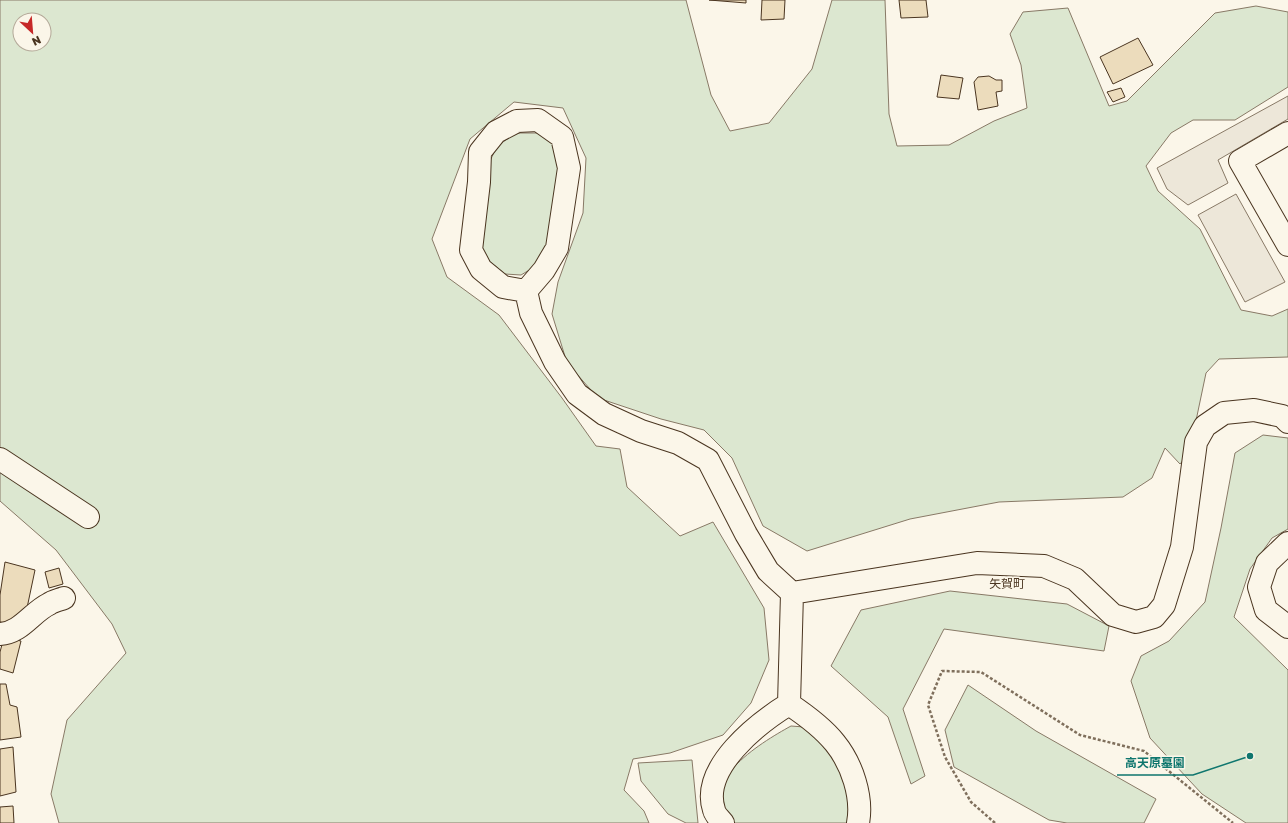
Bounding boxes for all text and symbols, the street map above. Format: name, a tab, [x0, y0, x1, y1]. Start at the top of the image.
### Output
north arrow	[12, 12, 52, 52]
text: N	[30, 34, 43, 49]
district label: 矢賀町	[989, 576, 1025, 591]
callout: 高天原墓園	[1117, 751, 1193, 775]
text: 高天原墓園	[1125, 755, 1185, 770]

